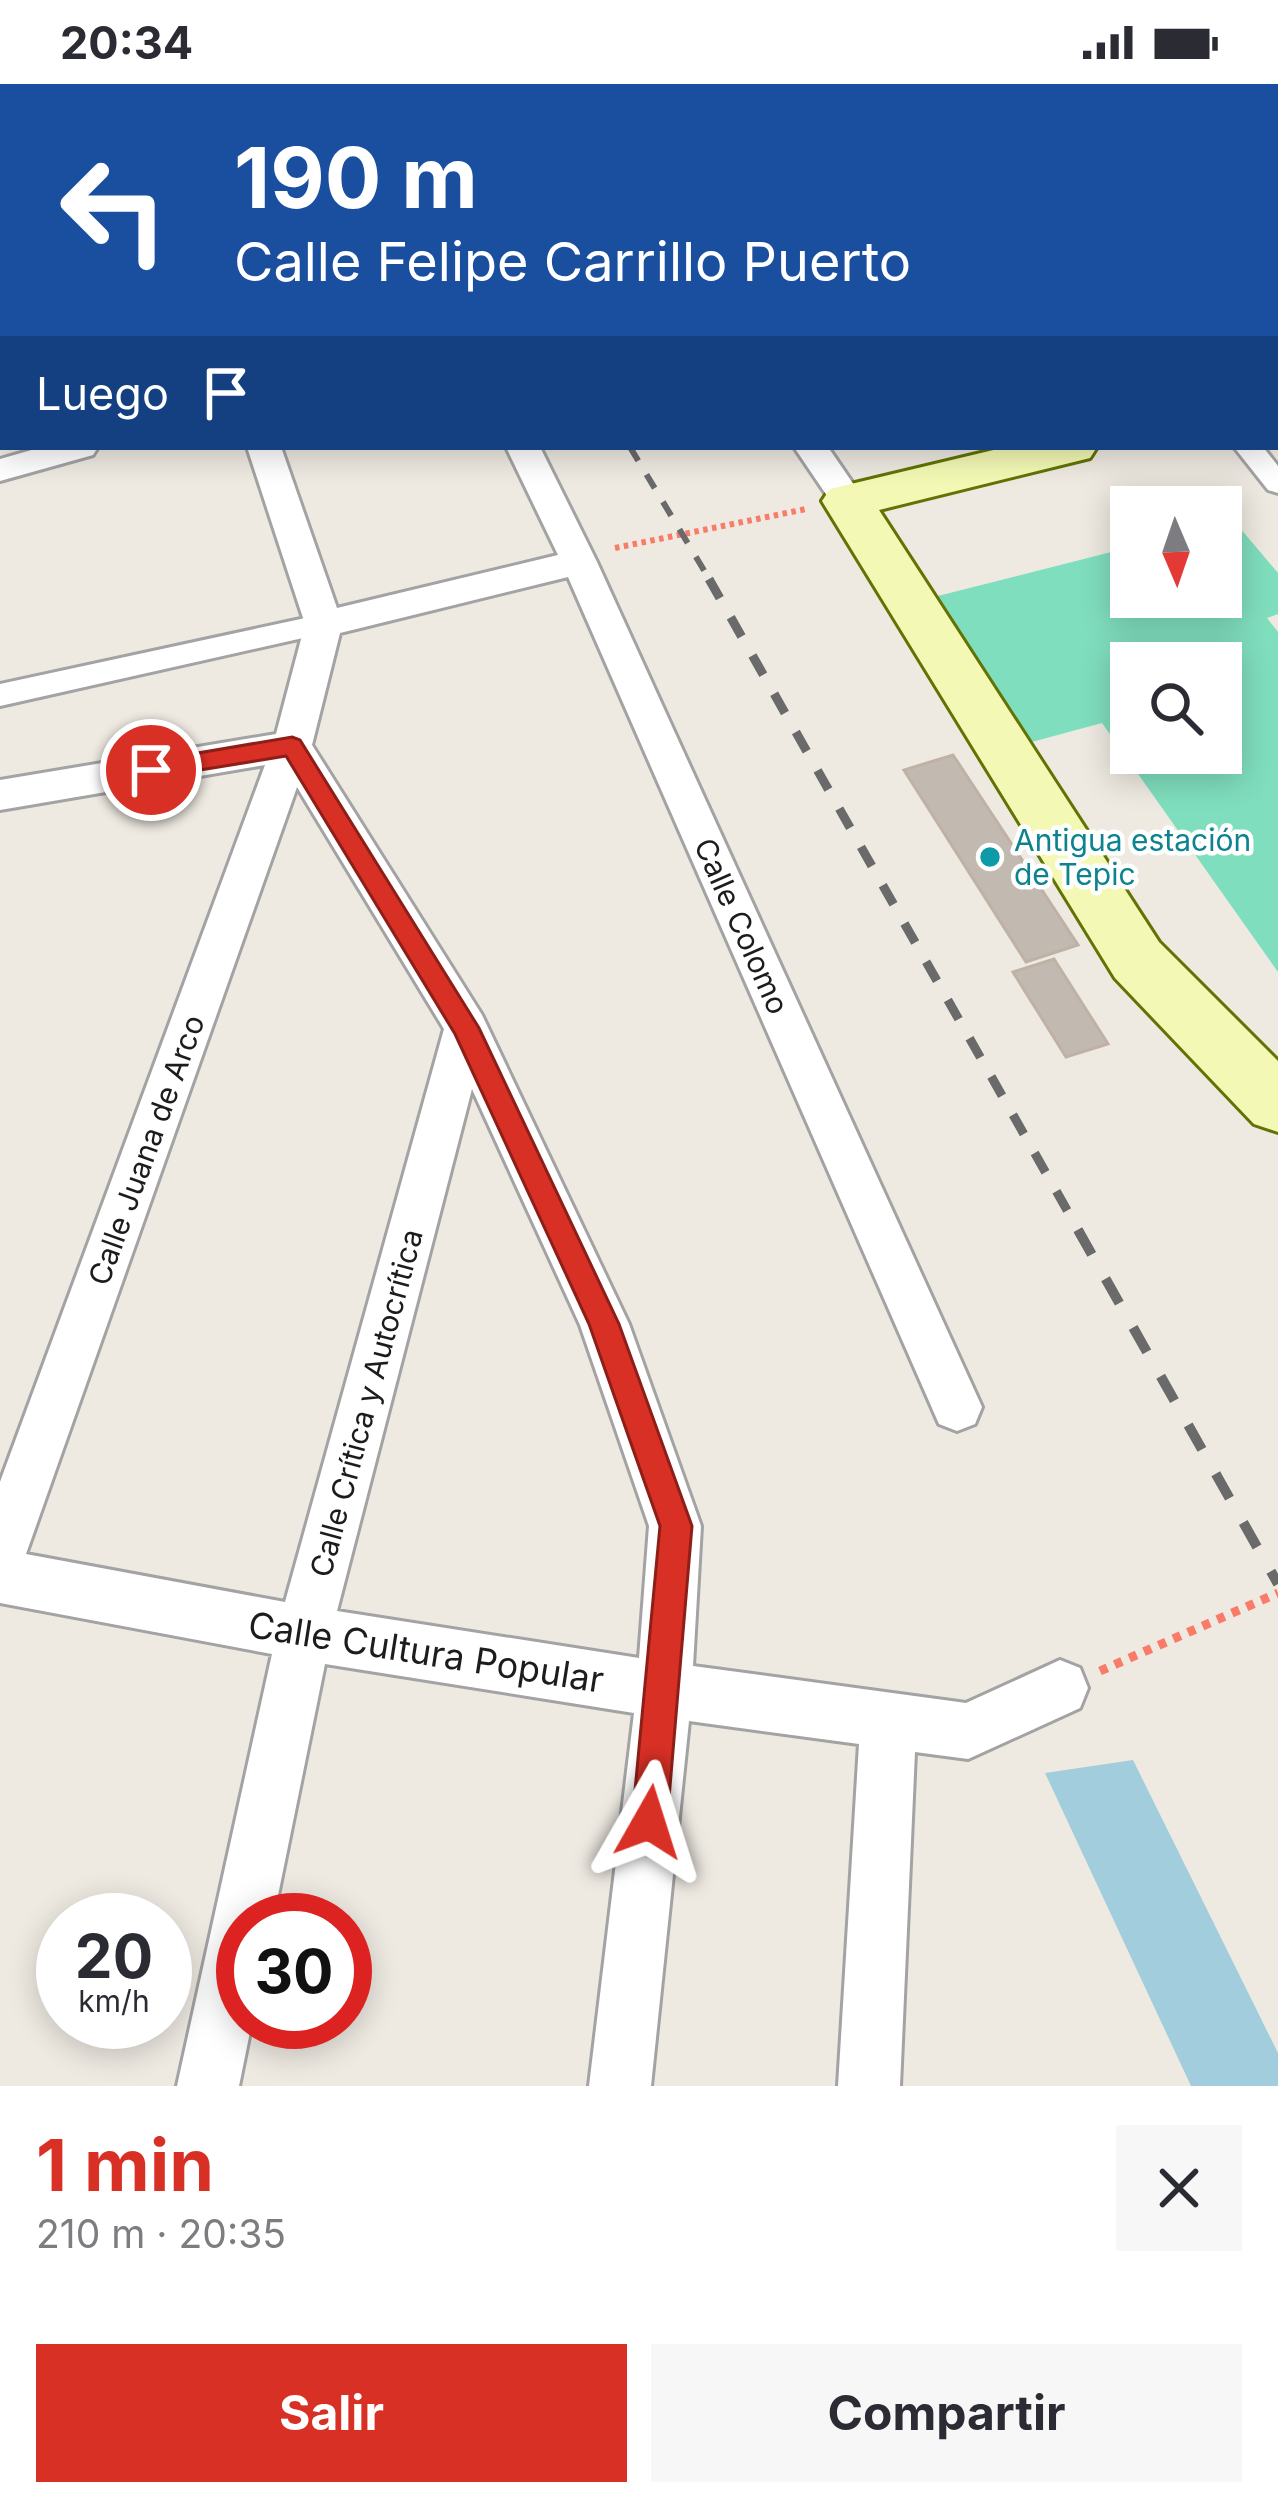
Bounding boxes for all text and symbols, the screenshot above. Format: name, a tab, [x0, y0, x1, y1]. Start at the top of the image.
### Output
text: 20:34	[60, 15, 193, 70]
text: 190 m	[234, 127, 478, 228]
icon: left	[36, 132, 192, 288]
text: Calle Felipe Carrillo Puerto	[234, 229, 911, 294]
icon: arrive	[193, 360, 259, 426]
text: Luego	[36, 366, 169, 421]
north arrow	[1110, 486, 1242, 618]
map controls	[1110, 486, 1242, 774]
button: search	[1110, 642, 1242, 774]
pin	[100, 719, 202, 821]
icon: arrive	[118, 737, 184, 803]
place label: Antigua estación de Tepic	[1014, 822, 1251, 892]
street label: Calle Colomo	[687, 833, 797, 1019]
marker: Antigua estación de Tepic	[977, 844, 1003, 870]
street label: Calle Juana de Arco	[80, 1010, 212, 1290]
street label: Calle Crítica y Autocrítica	[302, 1225, 430, 1581]
street label: Calle Cultura Popular	[245, 1602, 607, 1702]
position arrow	[586, 1759, 712, 1885]
speed limit sign: 30	[216, 1893, 372, 2049]
text: 20	[75, 1920, 153, 1992]
text: km/h	[78, 1983, 150, 2019]
text: 1 min	[36, 2121, 214, 2208]
button: close	[1116, 2125, 1242, 2251]
text: 210 m · 20:35	[36, 2210, 286, 2257]
button: Salir	[36, 2344, 627, 2482]
button: Compartir	[651, 2344, 1242, 2482]

